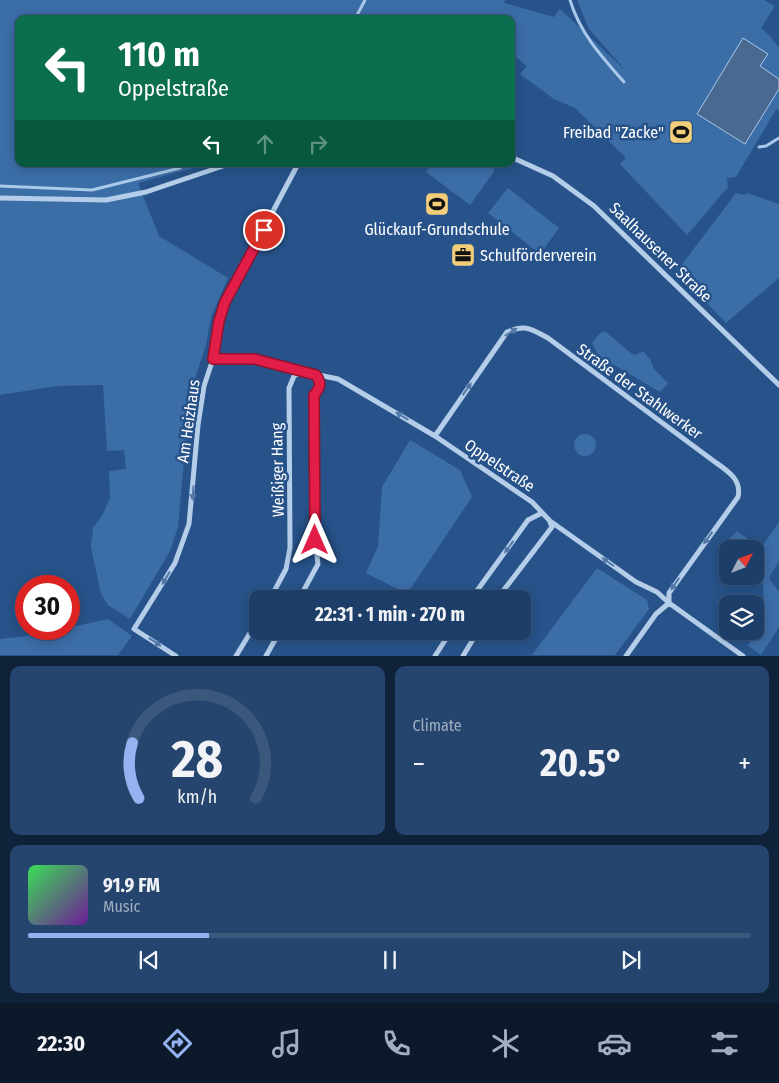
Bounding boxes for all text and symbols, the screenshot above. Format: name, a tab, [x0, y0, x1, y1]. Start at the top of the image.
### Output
text: 110 m	[118, 33, 200, 75]
icon: left	[35, 35, 100, 100]
text: Oppelstraße	[118, 75, 229, 102]
sports icon: Freibad "Zacke"	[668, 119, 694, 145]
place label: Freibad "Zacke"	[563, 123, 664, 142]
icon: left	[198, 130, 226, 158]
icon: ahead	[251, 130, 279, 158]
icon: right	[304, 130, 332, 158]
sports icon: Glückauf-Grundschule	[424, 191, 450, 217]
street label: Saalhausener Straße	[605, 199, 716, 306]
pin	[243, 209, 285, 251]
icon: arrive	[250, 216, 278, 244]
place label: Glückauf-Grundschule	[364, 220, 510, 239]
office icon: Schulförderverein	[450, 242, 476, 268]
place label: Schulförderverein	[480, 246, 597, 265]
one-way arrow	[504, 328, 517, 337]
street label: Straße der Stahlwerker	[573, 339, 706, 444]
street label: Am Heizhaus	[173, 378, 204, 464]
one-way arrow	[462, 382, 472, 395]
one-way arrow	[395, 412, 408, 421]
street label: Weißiger Hang	[267, 422, 288, 517]
street label: Oppelstraße	[461, 435, 539, 496]
one-way arrow	[188, 486, 196, 502]
position arrow	[288, 513, 340, 565]
one-way arrow	[703, 531, 713, 545]
one-way arrow	[504, 540, 514, 553]
north arrow	[719, 540, 764, 585]
map controls	[719, 540, 764, 640]
one-way arrow	[601, 557, 615, 567]
one-way arrow	[161, 572, 170, 585]
speed limit sign: 30	[15, 575, 80, 640]
one-way arrow	[670, 577, 680, 591]
button: layers	[719, 595, 764, 640]
text: 22:31 · 1 min · 270 m	[315, 603, 465, 626]
one-way arrow	[149, 637, 162, 647]
text: Climate	[413, 716, 462, 735]
text: 28	[170, 728, 223, 791]
text: 20.5°	[540, 740, 623, 786]
text: −	[413, 747, 425, 780]
text: +	[738, 747, 751, 780]
text: km/h	[177, 786, 217, 808]
text: 91.9 FM	[103, 874, 160, 897]
text: Music	[103, 897, 140, 916]
icon: previous	[135, 946, 163, 974]
icon: pause	[376, 946, 404, 974]
icon: next	[617, 946, 645, 974]
icon: directions	[160, 1026, 195, 1061]
icon: music	[269, 1026, 304, 1061]
icon: phone	[379, 1026, 414, 1061]
icon: climate	[488, 1026, 523, 1061]
icon: car	[597, 1026, 632, 1061]
icon: filters	[707, 1026, 742, 1061]
text: 22:30	[37, 1030, 85, 1057]

